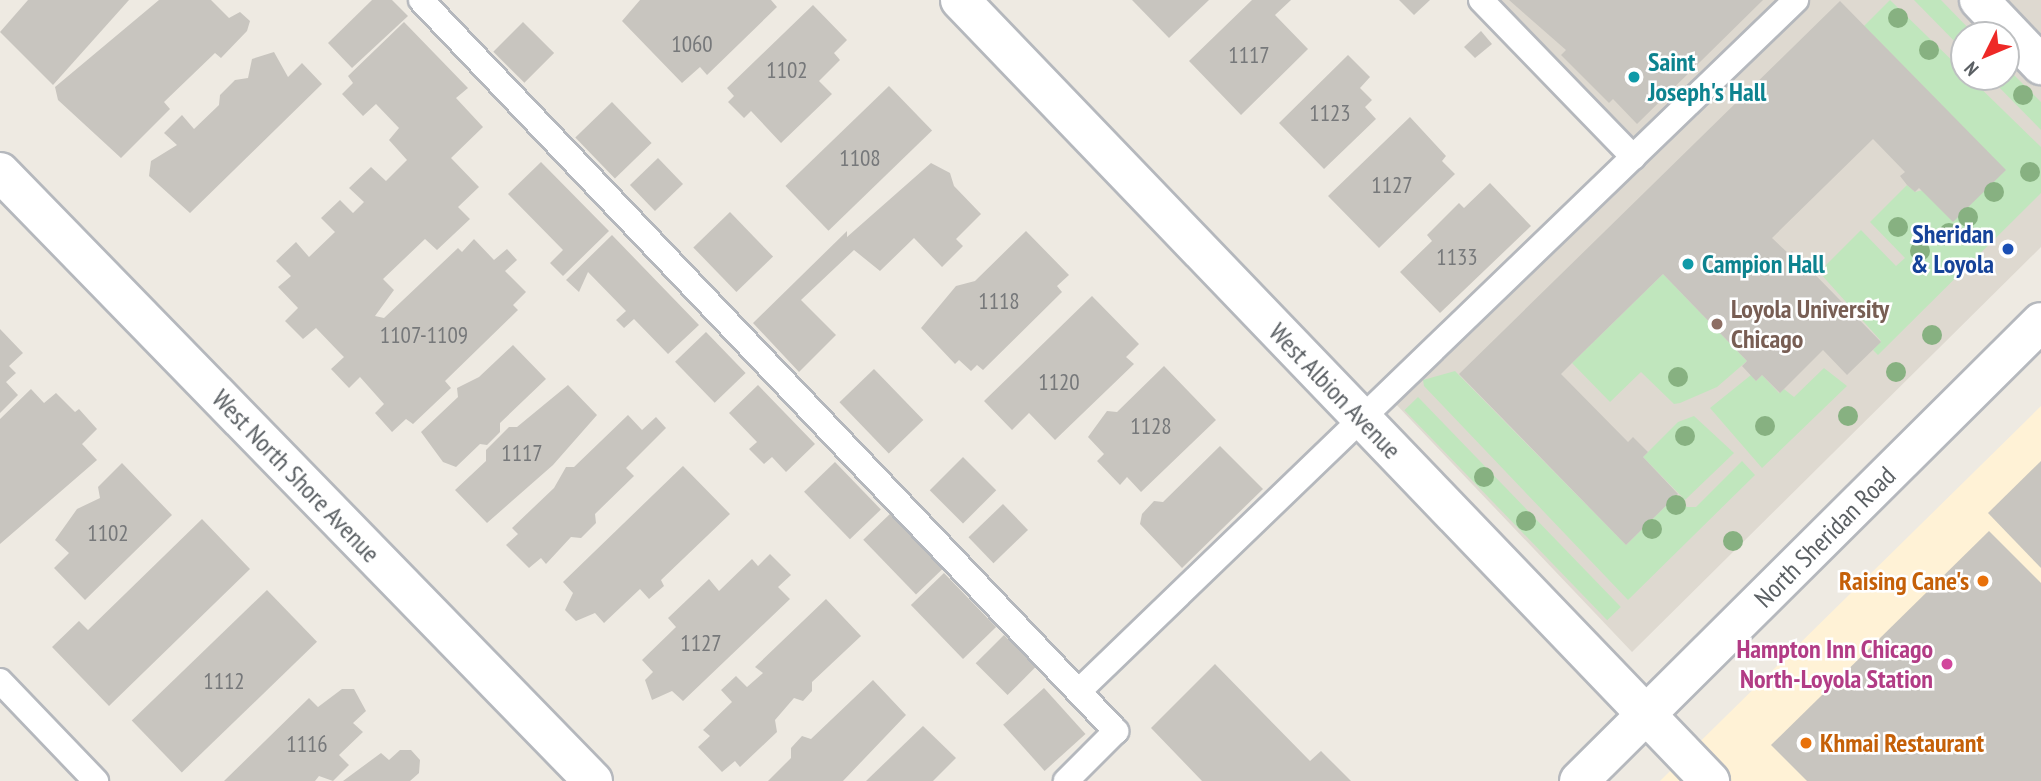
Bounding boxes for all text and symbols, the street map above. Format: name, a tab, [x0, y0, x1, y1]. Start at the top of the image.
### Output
north arrow	[1950, 21, 2020, 91]
house number: 1060	[671, 30, 713, 58]
house number: 1117	[1228, 41, 1270, 69]
place label: Saint Joseph's Hall	[1648, 46, 1766, 108]
house number: 1102	[766, 56, 808, 84]
text: N	[1959, 57, 1983, 81]
marker: Saint Joseph's Hall	[1626, 69, 1642, 85]
house number: 1123	[1309, 99, 1351, 127]
house number: 1108	[839, 144, 881, 172]
house number: 1127	[1371, 171, 1413, 199]
place label: Sheridan & Loyola	[1911, 218, 1994, 280]
marker: Sheridan & Loyola	[2000, 241, 2016, 257]
house number: 1133	[1436, 243, 1478, 271]
place label: Campion Hall	[1702, 248, 1825, 280]
marker: Campion Hall	[1680, 256, 1696, 272]
house number: 1118	[978, 287, 1020, 315]
place label: Loyola University Chicago	[1731, 293, 1889, 354]
street label: West Albion Avenue	[1262, 316, 1408, 466]
marker: Loyola University Chicago	[1709, 316, 1725, 332]
house number: 1107-1109	[380, 321, 468, 349]
house number: 1120	[1038, 368, 1080, 396]
street label: West North Shore Avenue	[205, 383, 387, 569]
house number: 1128	[1130, 412, 1172, 440]
house number: 1117	[501, 439, 543, 467]
street label: North Sheridan Road	[1748, 460, 1902, 614]
house number: 1102	[87, 519, 129, 547]
place label: Raising Cane's	[1839, 565, 1969, 597]
marker: Raising Cane's	[1975, 573, 1991, 589]
house number: 1127	[680, 629, 722, 657]
place label: Hampton Inn Chicago North-Loyola Station	[1736, 633, 1933, 694]
marker: Hampton Inn Chicago North-Loyola Station	[1939, 656, 1955, 672]
house number: 1112	[203, 667, 245, 695]
place label: Khmai Restaurant	[1820, 727, 1984, 759]
house number: 1116	[286, 730, 328, 758]
marker: Khmai Restaurant	[1798, 735, 1814, 751]

